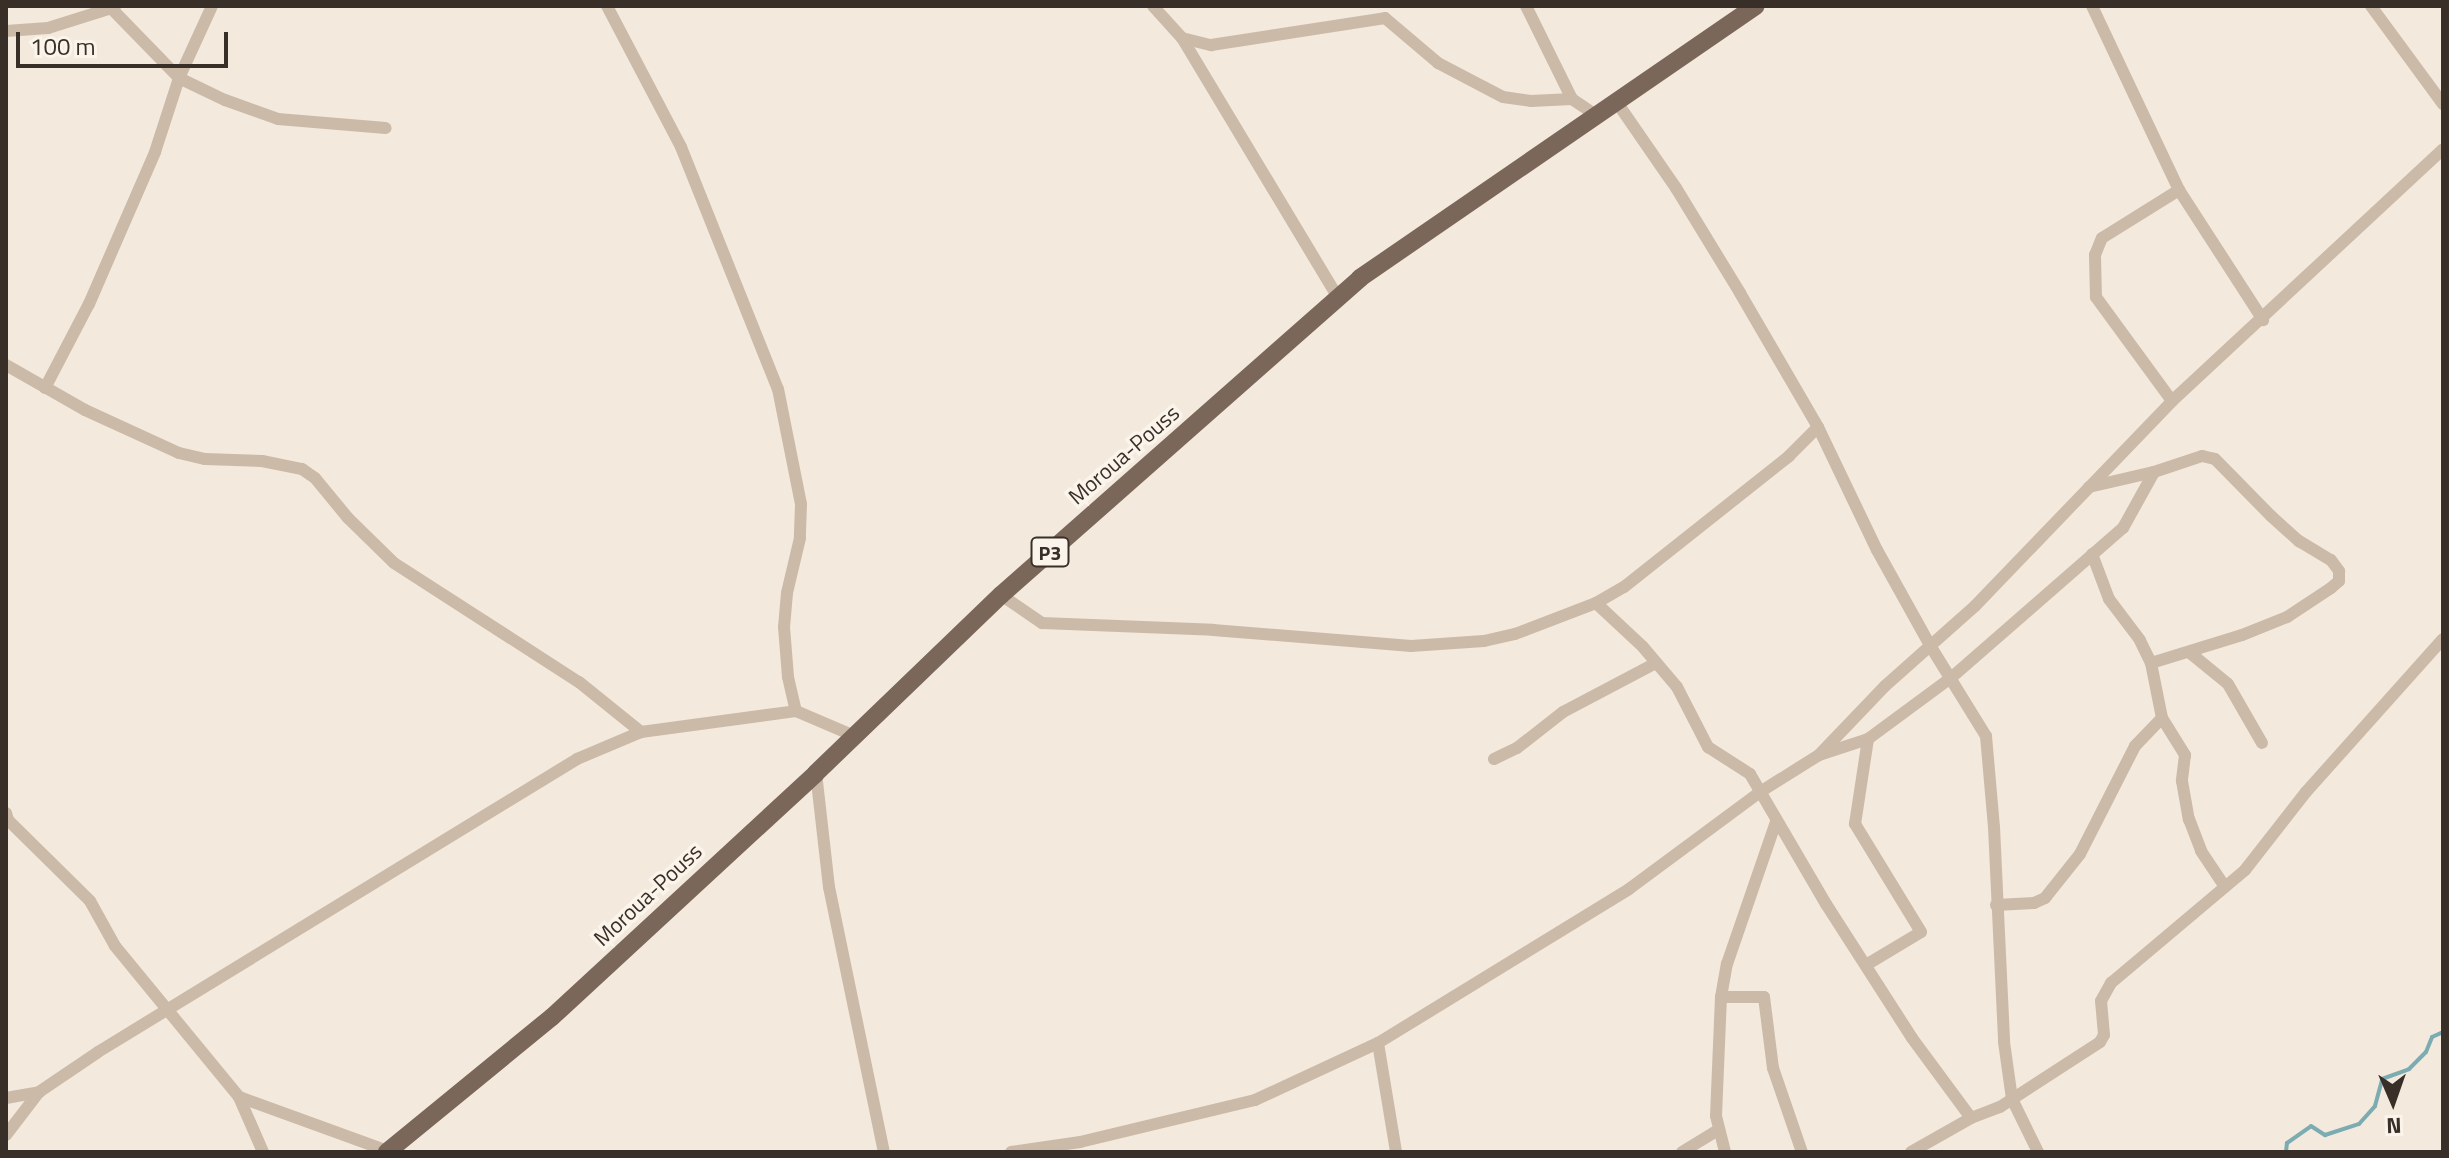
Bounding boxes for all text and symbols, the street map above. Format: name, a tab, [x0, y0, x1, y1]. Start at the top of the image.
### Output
scale bar	[20, 16, 232, 66]
text: 100 m	[30, 28, 96, 64]
street label: Moroua-Pouss	[1063, 400, 1185, 510]
road number: P3	[1030, 536, 1070, 568]
street label: Moroua-Pouss	[589, 838, 707, 952]
north arrow	[2353, 1062, 2433, 1142]
text: N	[2386, 1109, 2402, 1143]

